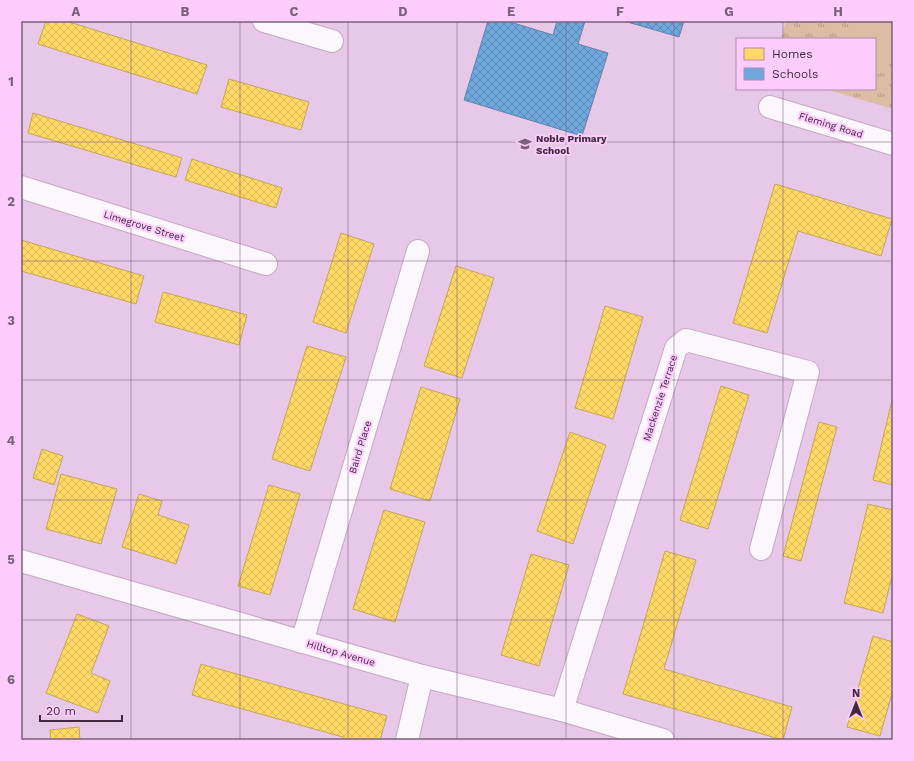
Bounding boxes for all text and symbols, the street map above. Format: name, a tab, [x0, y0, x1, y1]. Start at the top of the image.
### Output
text: A	[72, 4, 81, 19]
text: B	[181, 4, 190, 19]
text: C	[290, 4, 299, 19]
text: D	[398, 4, 408, 19]
text: E	[507, 4, 515, 19]
text: F	[616, 4, 624, 19]
text: G	[724, 4, 734, 19]
text: H	[833, 4, 843, 19]
legend	[736, 38, 876, 90]
text: Homes	[772, 47, 813, 61]
text: Schools	[772, 67, 818, 81]
text: 1	[8, 74, 14, 89]
street label: Fleming Road	[798, 110, 864, 140]
place label: Noble Primary School	[536, 133, 607, 156]
school or university icon: Noble Primary School	[517, 136, 533, 152]
text: 2	[7, 194, 15, 209]
street label: Limegrove Street	[102, 209, 186, 244]
text: 3	[7, 313, 15, 328]
street label: Mackenzie Terrace	[641, 353, 679, 442]
street label: Baird Place	[347, 419, 373, 475]
text: 4	[7, 433, 16, 448]
text: 5	[7, 552, 15, 567]
street label: Hilltop Avenue	[305, 638, 377, 668]
text: 6	[7, 672, 15, 687]
north arrow	[836, 683, 876, 723]
text: N	[852, 687, 860, 700]
scale bar	[40, 697, 122, 723]
text: 20 m	[46, 704, 76, 718]

